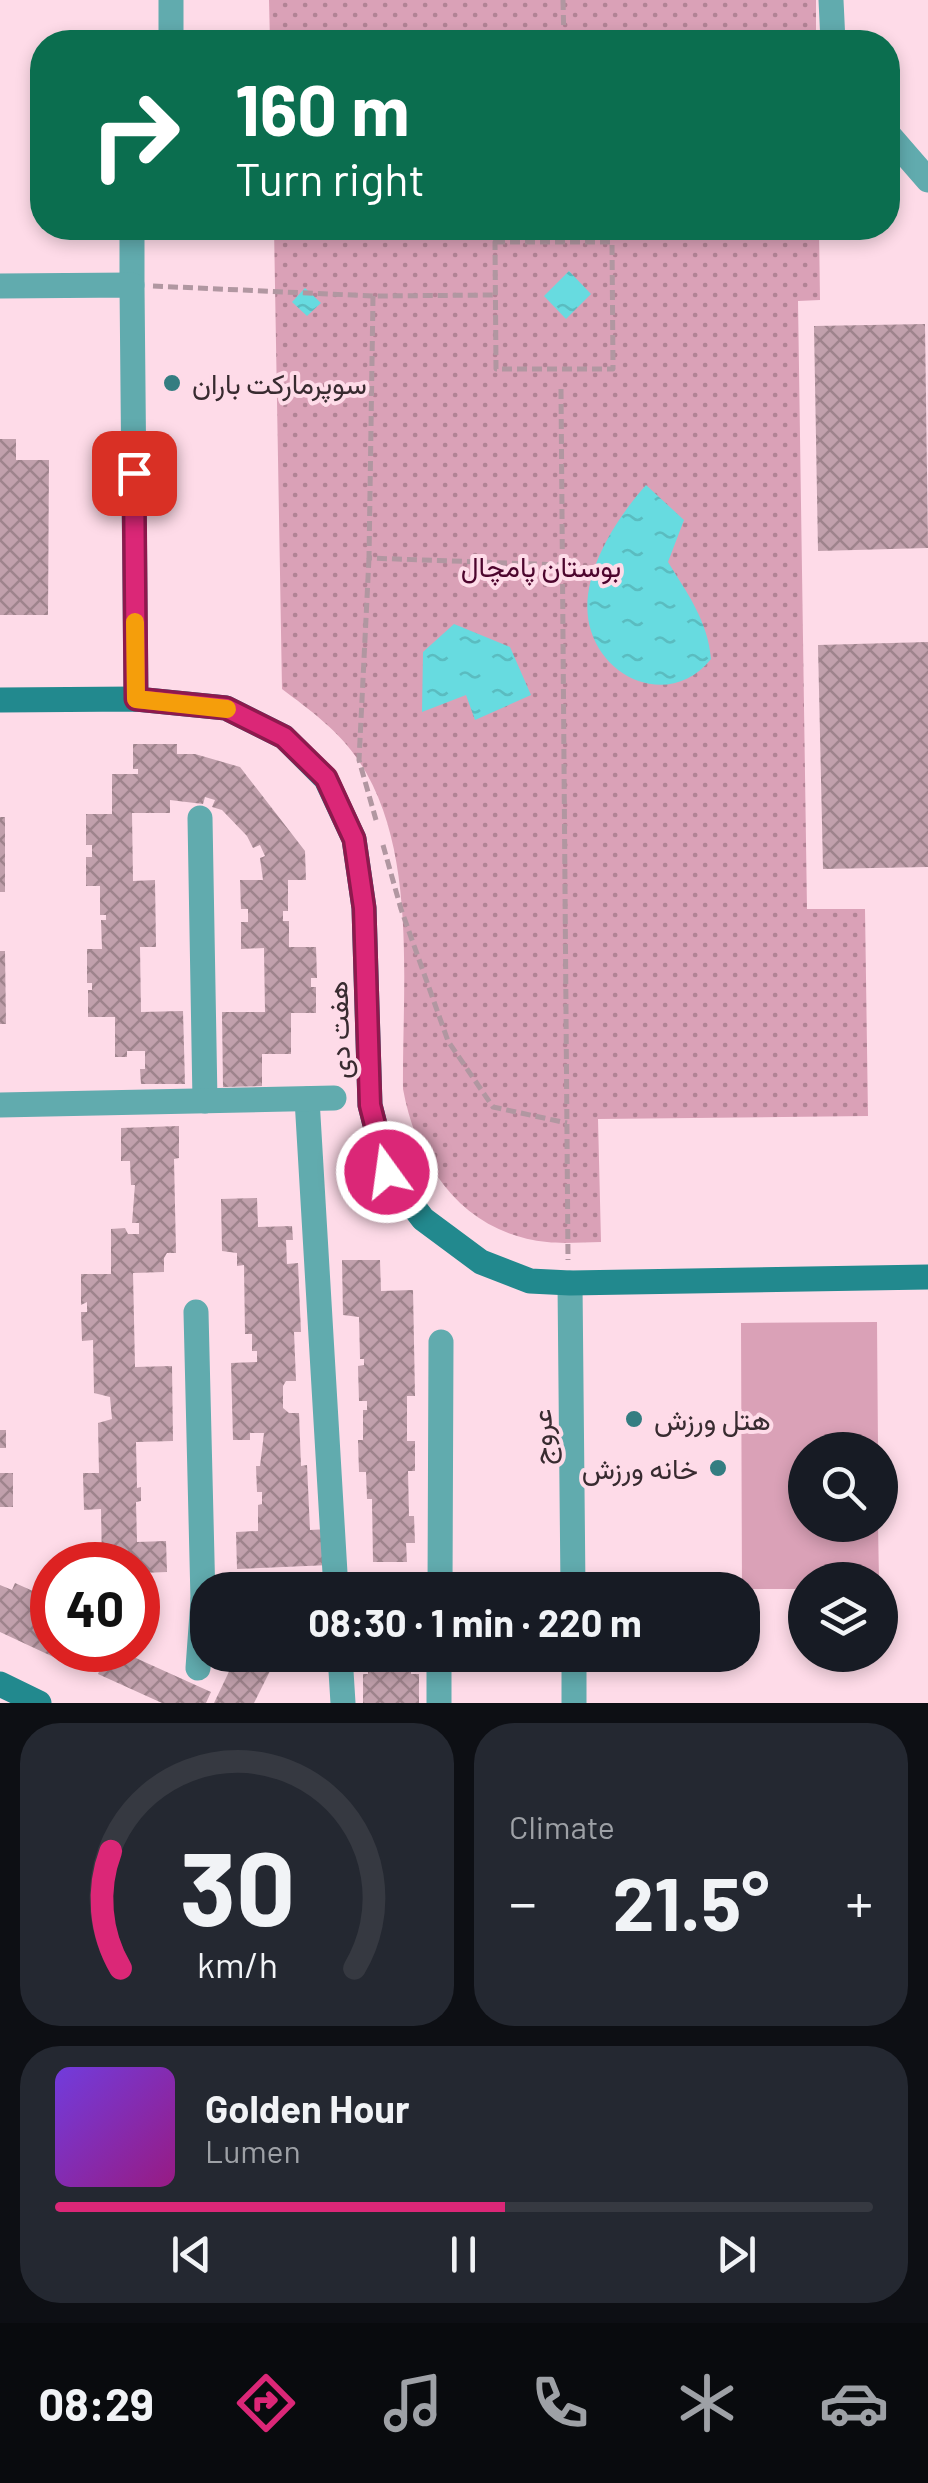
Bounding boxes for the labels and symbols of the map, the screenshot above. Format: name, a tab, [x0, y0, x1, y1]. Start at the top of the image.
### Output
place label: سوپرمارکت باران	[192, 366, 367, 403]
marker: سوپرمارکت باران	[161, 372, 183, 394]
pin	[92, 431, 177, 516]
park label: بوستان پامچال	[461, 549, 621, 586]
street label: هفت دی	[319, 980, 358, 1080]
position arrow	[335, 1120, 439, 1224]
place label: هتل ورزش	[654, 1402, 771, 1438]
marker: هتل ورزش	[623, 1408, 645, 1430]
street label: عروج	[524, 1409, 561, 1465]
place label: خانه ورزش	[582, 1451, 698, 1487]
marker: خانه ورزش	[707, 1457, 729, 1479]
speed limit sign: 40	[30, 1542, 160, 1672]

